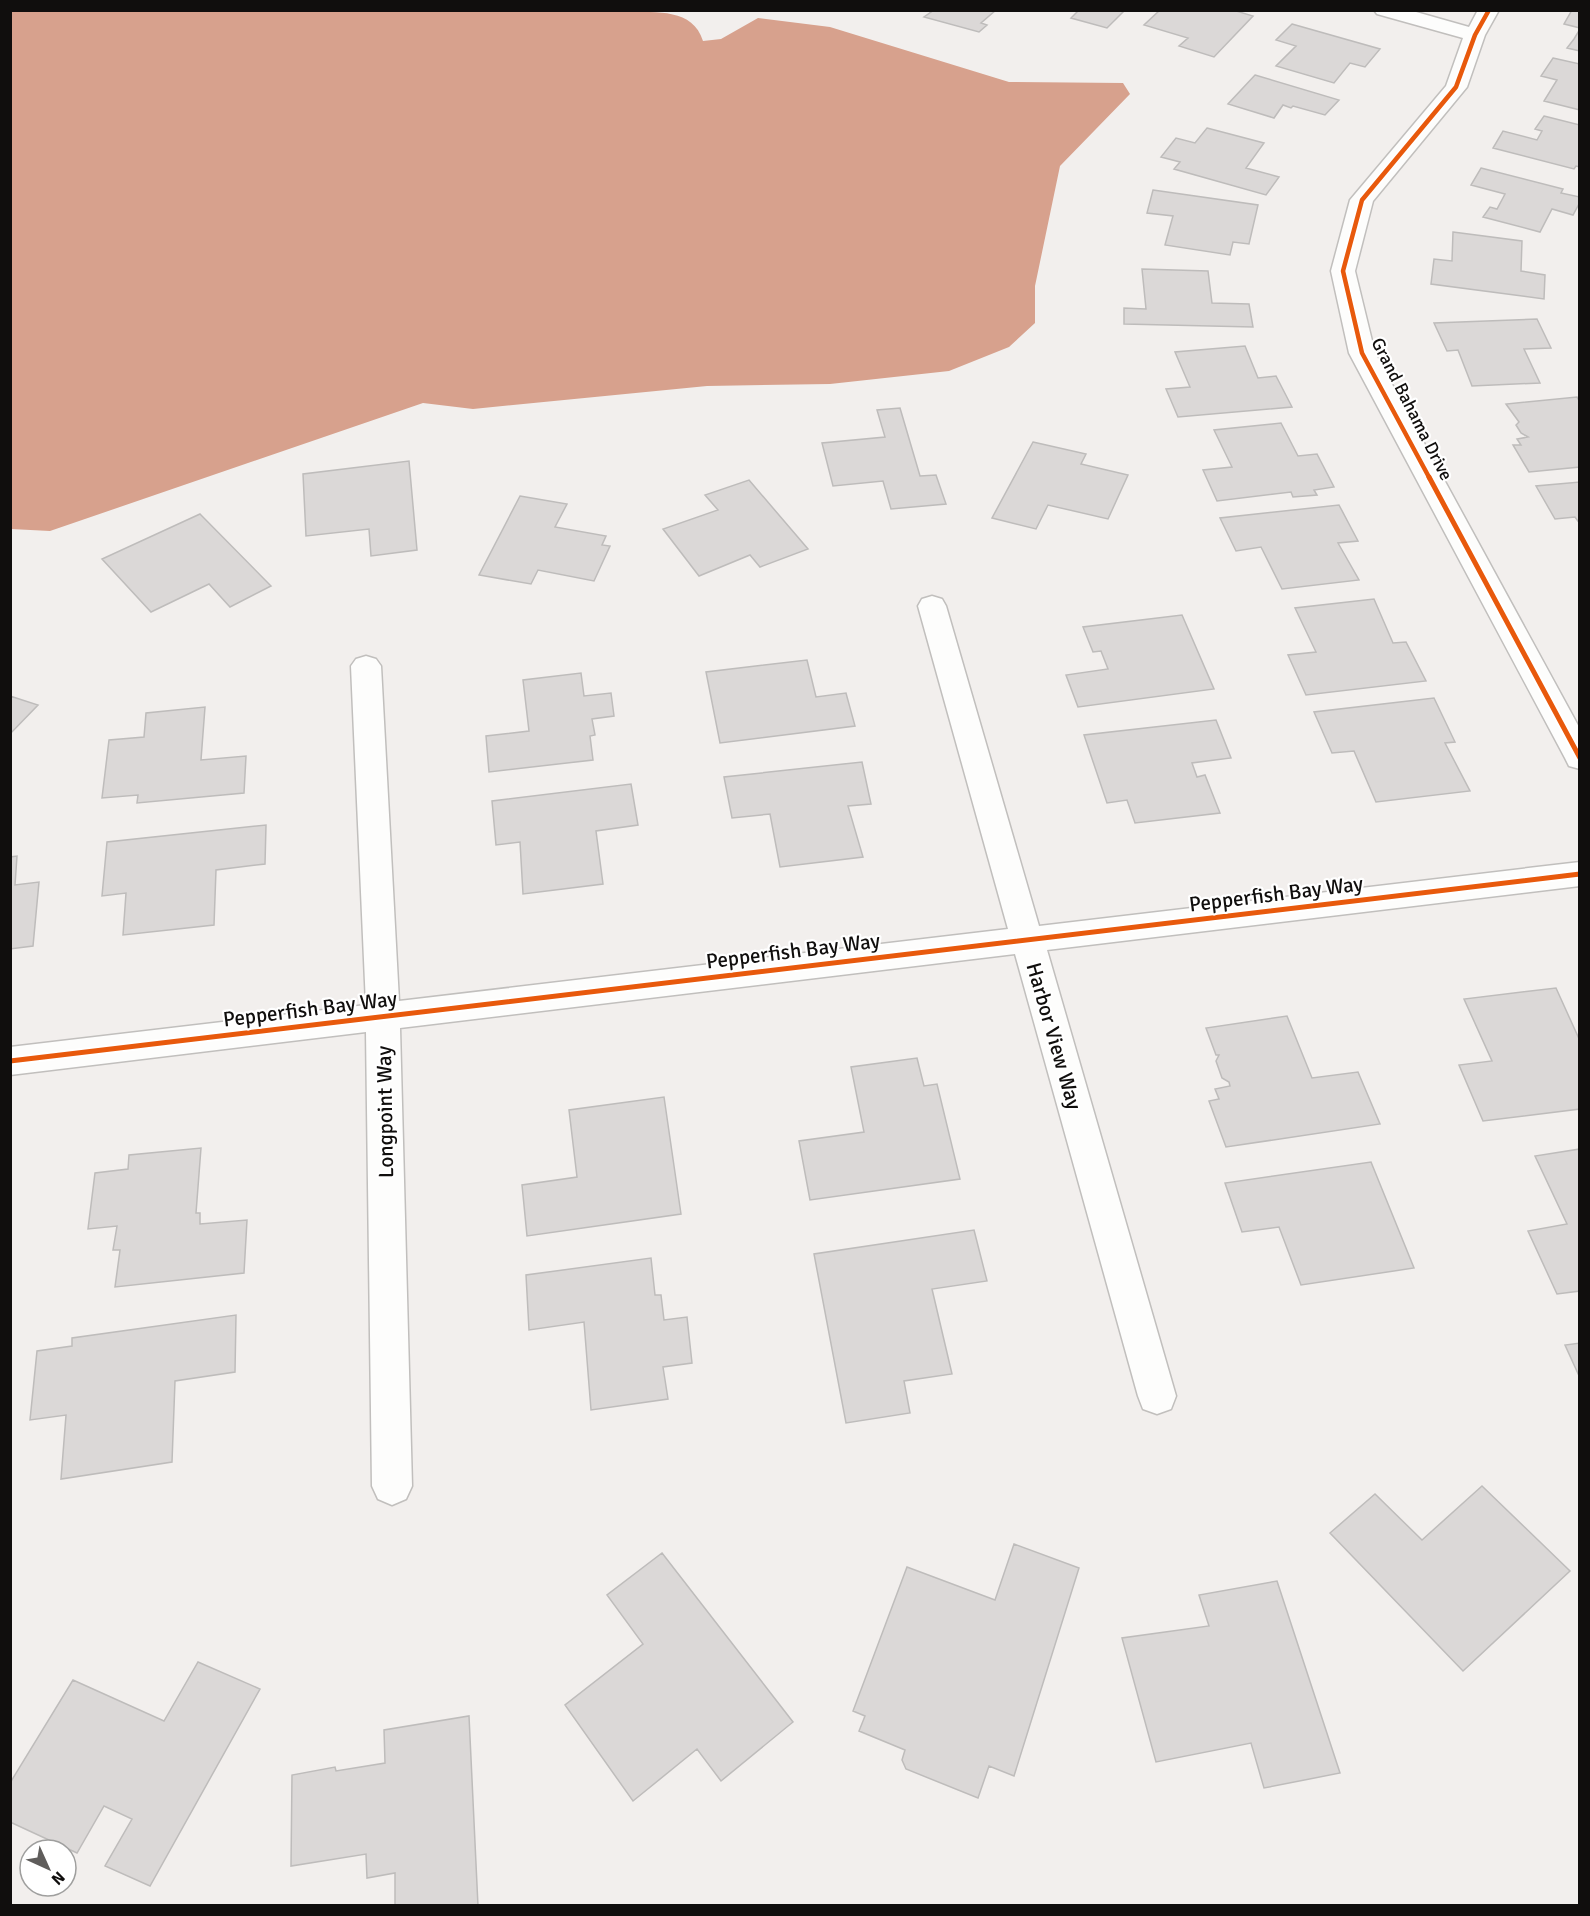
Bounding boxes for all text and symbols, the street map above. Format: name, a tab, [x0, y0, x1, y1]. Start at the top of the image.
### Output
street label: Grand Bahama Drive	[1367, 334, 1457, 484]
street label: Pepperfish Bay Way	[1187, 870, 1365, 918]
street label: Pepperfish Bay Way	[704, 927, 882, 975]
street label: Harbor View Way	[1021, 959, 1087, 1113]
street label: Pepperfish Bay Way	[221, 985, 399, 1033]
street label: Longpoint Way	[371, 1045, 399, 1178]
north arrow	[18, 1838, 78, 1898]
text: N	[47, 1867, 69, 1889]

